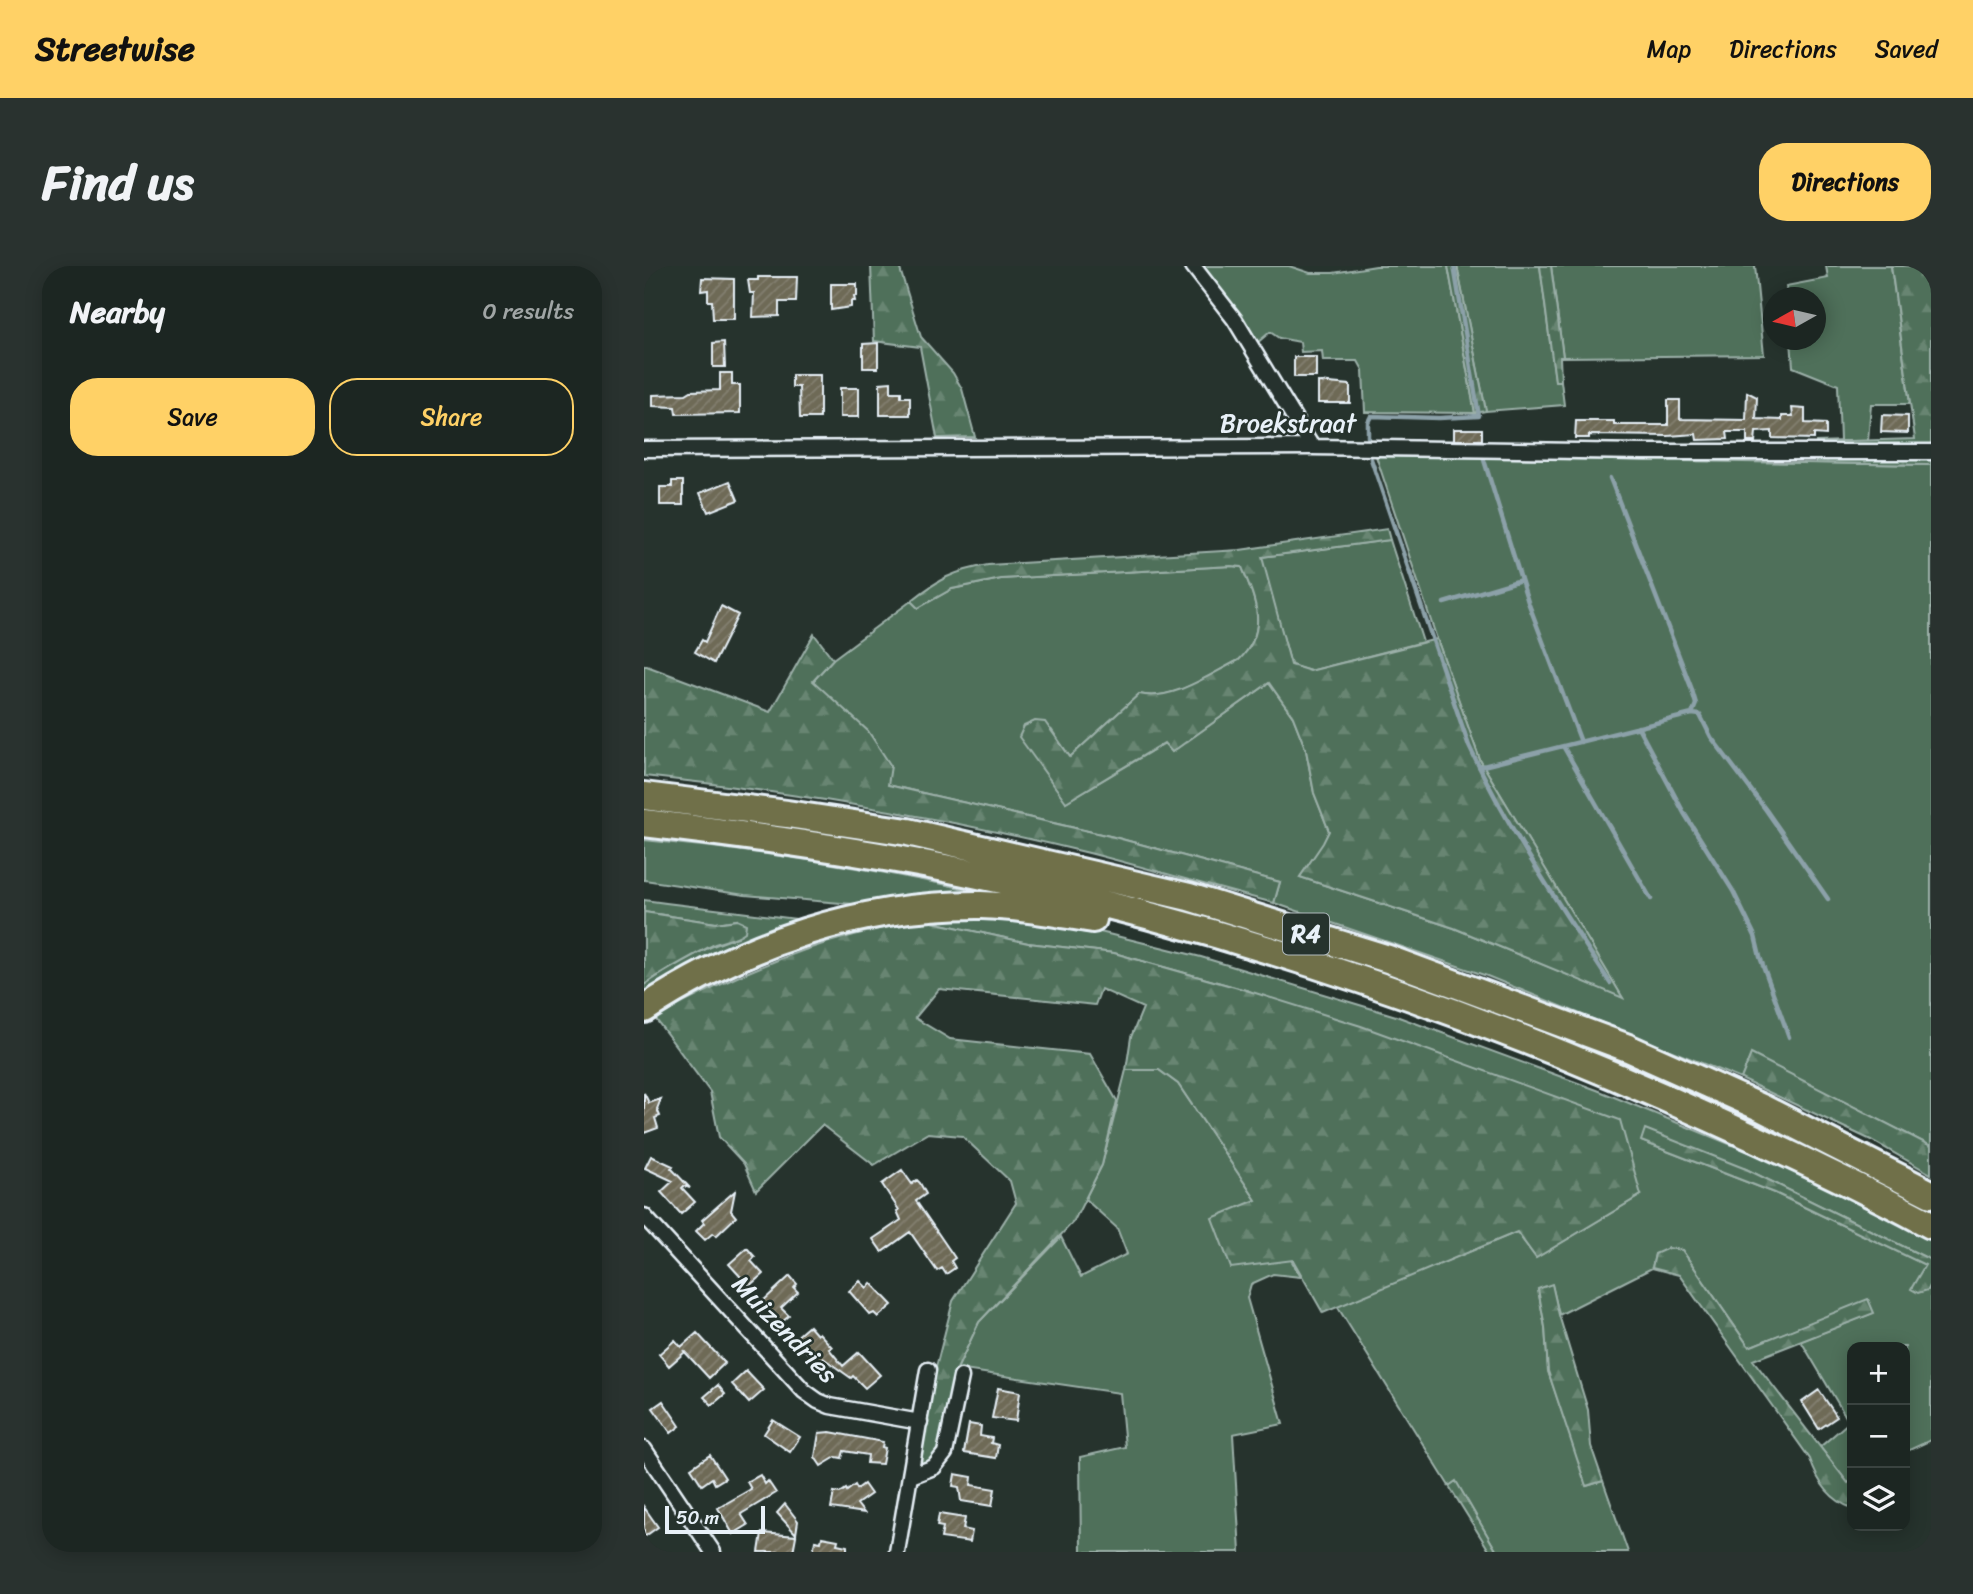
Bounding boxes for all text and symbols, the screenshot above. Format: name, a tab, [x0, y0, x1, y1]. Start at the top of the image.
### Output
text: Streetwise	[35, 20, 195, 78]
text: Map	[1647, 28, 1691, 70]
text: Directions	[1729, 28, 1837, 70]
text: Saved	[1875, 28, 1938, 70]
text: Find us	[42, 139, 194, 226]
button: Directions	[1759, 143, 1931, 221]
text: Nearby	[70, 285, 165, 339]
north arrow	[1763, 287, 1826, 350]
text: 0 results	[482, 291, 574, 332]
button: Save	[70, 378, 315, 456]
button: Share	[329, 378, 574, 456]
street label: Broekstraat	[1220, 400, 1358, 446]
road number: R4	[1283, 914, 1329, 954]
street label: Muizendries	[720, 1263, 850, 1395]
map controls	[1847, 1342, 1910, 1531]
button: +	[1847, 1342, 1910, 1405]
button: −	[1847, 1405, 1910, 1468]
button: layers	[1847, 1468, 1910, 1531]
text: 50 m	[676, 1501, 719, 1534]
scale bar	[665, 1503, 765, 1535]

